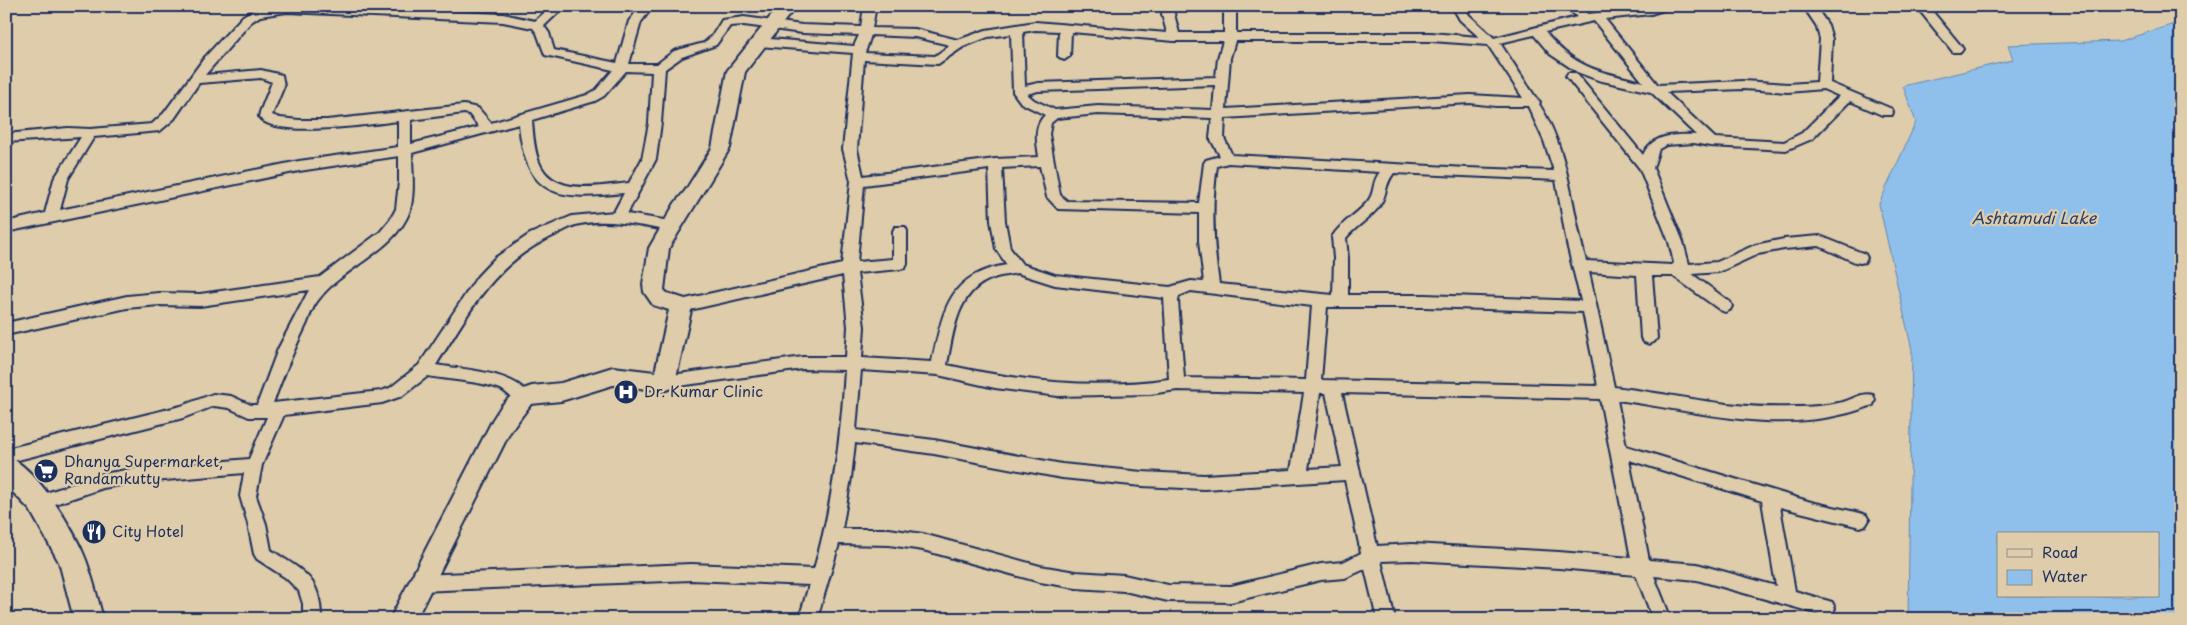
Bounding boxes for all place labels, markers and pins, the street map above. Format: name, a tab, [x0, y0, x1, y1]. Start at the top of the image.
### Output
hospital icon: Dr. Kumar Clinic	[613, 379, 639, 405]
place label: Dr. Kumar Clinic	[644, 379, 763, 402]
place label: Dhanya Supermarket, Randamkutty	[64, 449, 223, 489]
supermarket icon: Dhanya Supermarket, Randamkutty	[33, 458, 59, 484]
restaurant icon: City Hotel	[81, 519, 107, 545]
place label: City Hotel	[112, 519, 184, 542]

